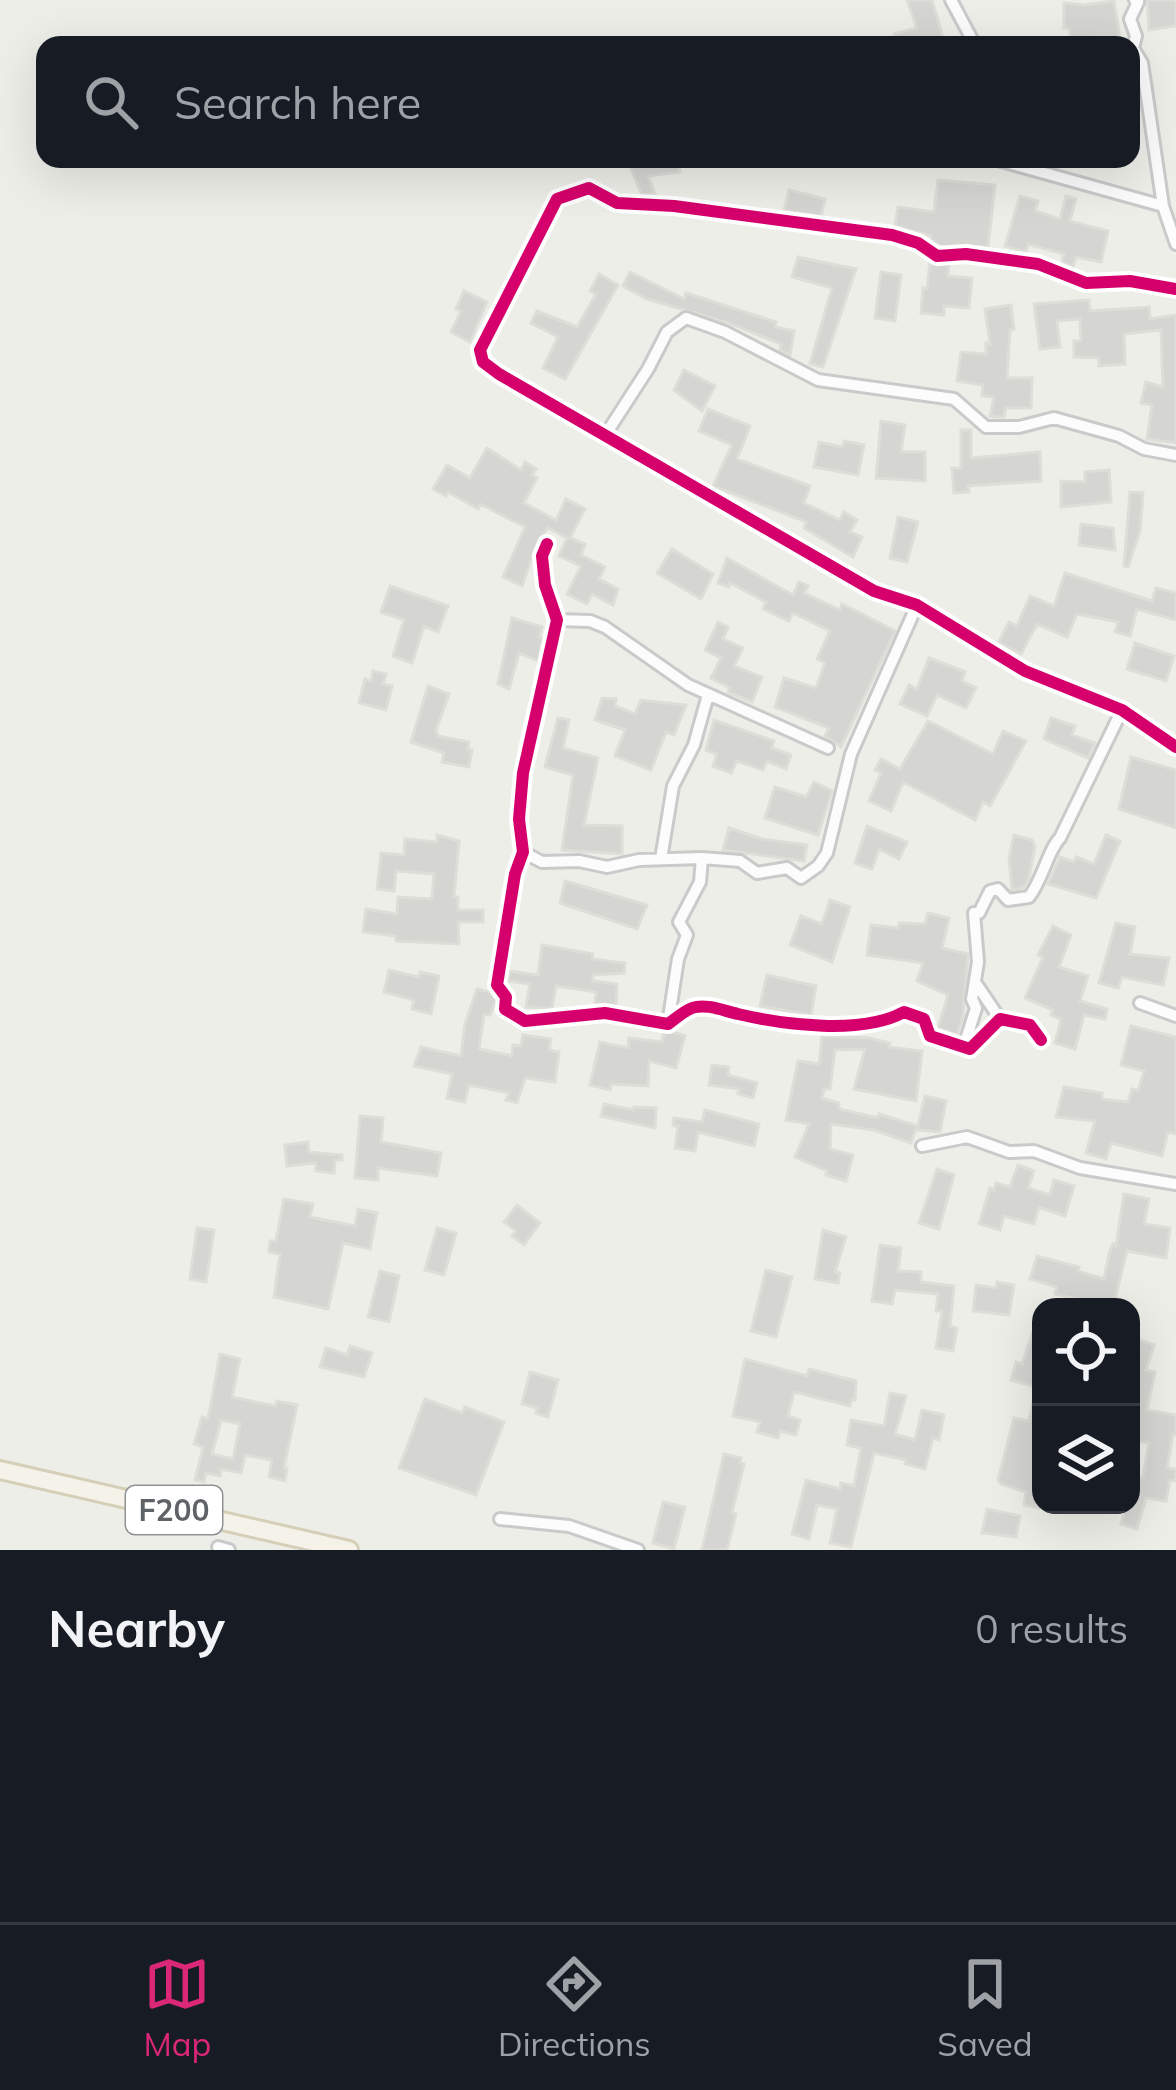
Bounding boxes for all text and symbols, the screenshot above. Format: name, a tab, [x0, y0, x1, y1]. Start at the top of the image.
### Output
search box	[36, 36, 1140, 168]
icon: search	[78, 69, 144, 135]
text: Search here	[174, 74, 421, 130]
map controls	[1032, 1298, 1140, 1514]
button: locate	[1032, 1298, 1140, 1406]
button: layers	[1032, 1406, 1140, 1514]
road number: F200	[126, 1486, 222, 1534]
text: Nearby	[48, 1596, 225, 1660]
text: 0 results	[975, 1604, 1128, 1653]
tab: Map	[143, 1951, 211, 2064]
tab: Directions	[498, 1951, 651, 2064]
tab: Saved	[937, 1951, 1033, 2064]

